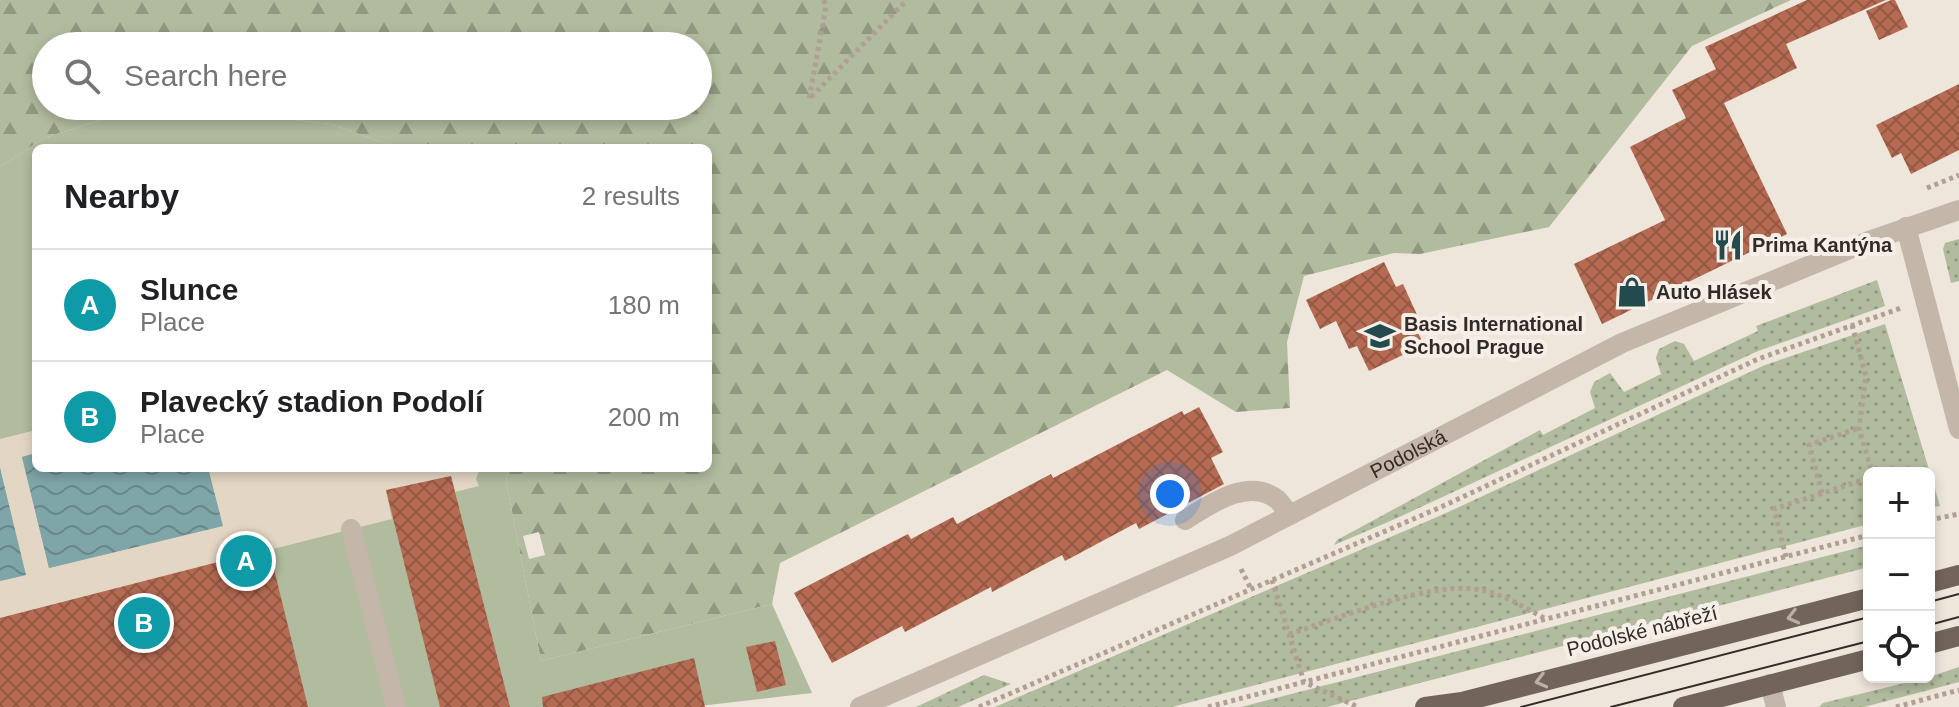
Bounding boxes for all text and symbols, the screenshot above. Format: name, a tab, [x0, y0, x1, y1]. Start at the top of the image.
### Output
search box	[32, 32, 712, 120]
icon: search	[60, 54, 104, 98]
text: Search here	[124, 59, 287, 92]
text: Nearby	[64, 177, 179, 215]
text: 2 results	[582, 181, 680, 211]
restaurant icon: Prima Kantýna	[1711, 228, 1745, 262]
place label: Prima Kantýna	[1752, 234, 1893, 256]
text: Slunce	[140, 273, 238, 306]
shop icon: Auto Hlásek	[1615, 275, 1649, 309]
place label: Auto Hlásek	[1656, 281, 1772, 303]
text: A	[81, 290, 99, 320]
text: 180 m	[608, 290, 680, 320]
text: Place	[140, 307, 205, 337]
place label: Basis International School Prague	[1404, 313, 1583, 358]
school or university icon: Basis International School Prague	[1363, 319, 1397, 353]
text: Plavecký stadion Podolí	[140, 385, 483, 418]
text: B	[81, 402, 99, 432]
text: 200 m	[608, 402, 680, 432]
text: Place	[140, 419, 205, 449]
street label: Podolská	[1366, 425, 1450, 482]
map controls	[1863, 467, 1935, 683]
button: +	[1863, 467, 1935, 539]
your location	[1150, 474, 1190, 514]
pin: A	[220, 531, 272, 591]
button: −	[1863, 539, 1935, 611]
pin: B	[118, 593, 170, 653]
street label: Podolské nábřeží	[1564, 602, 1720, 660]
one-way arrow	[1787, 608, 1801, 625]
button: locate	[1863, 611, 1935, 683]
one-way arrow	[1535, 672, 1549, 689]

